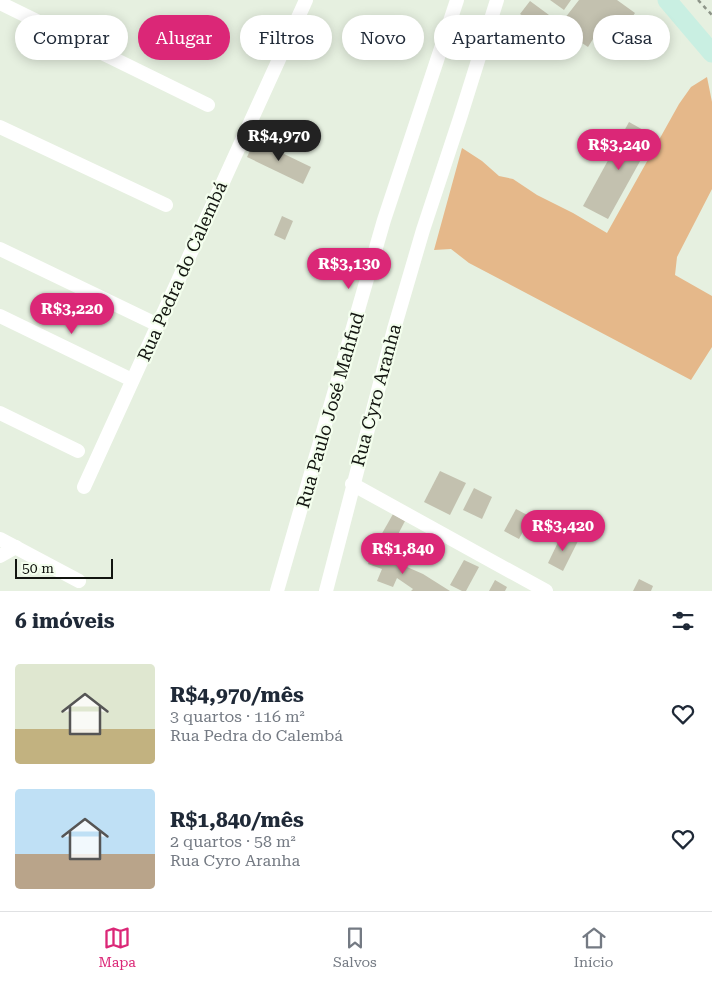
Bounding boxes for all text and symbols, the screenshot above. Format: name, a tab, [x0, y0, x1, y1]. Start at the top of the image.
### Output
chip: Comprar	[15, 15, 128, 60]
chip: Alugar	[138, 15, 230, 60]
chip: Filtros	[240, 15, 332, 60]
chip: Novo	[342, 15, 424, 60]
chip: Apartamento	[434, 15, 583, 60]
chip: Casa	[593, 15, 670, 60]
pin: R$4,970	[233, 120, 325, 162]
text: R$4,970	[248, 126, 310, 145]
pin: R$3,240	[573, 128, 665, 171]
text: R$3,240	[588, 135, 650, 154]
street label: Rua Pedra do Calembá	[133, 178, 231, 364]
pin: R$3,130	[303, 248, 395, 290]
text: R$3,130	[318, 254, 380, 273]
pin: R$3,220	[26, 292, 118, 335]
text: R$3,220	[41, 299, 103, 318]
street label: Rua Paulo José Mahfud	[292, 309, 368, 510]
street label: Rua Cyro Aranha	[347, 321, 405, 468]
pin: R$3,420	[517, 510, 609, 552]
text: R$3,420	[532, 516, 594, 535]
pin: R$1,840	[357, 532, 449, 575]
text: R$1,840	[372, 539, 434, 558]
scale bar	[15, 556, 112, 579]
text: 50 m	[22, 560, 54, 576]
icon: filters	[669, 607, 697, 635]
text: 6 imóveis	[15, 609, 115, 633]
text: R$4,970/mês	[170, 683, 304, 707]
icon: home	[55, 684, 115, 744]
icon: heart	[669, 700, 697, 728]
text: 3 quartos · 116 m²	[170, 707, 305, 726]
text: Rua Pedra do Calembá	[170, 726, 343, 745]
text: R$1,840/mês	[170, 808, 304, 832]
icon: home	[55, 809, 115, 869]
icon: heart	[669, 825, 697, 853]
text: 2 quartos · 58 m²	[170, 832, 296, 851]
text: Rua Cyro Aranha	[170, 851, 300, 870]
tab: Mapa	[99, 924, 136, 970]
tab: Salvos	[333, 924, 377, 970]
tab: Início	[574, 924, 613, 970]

